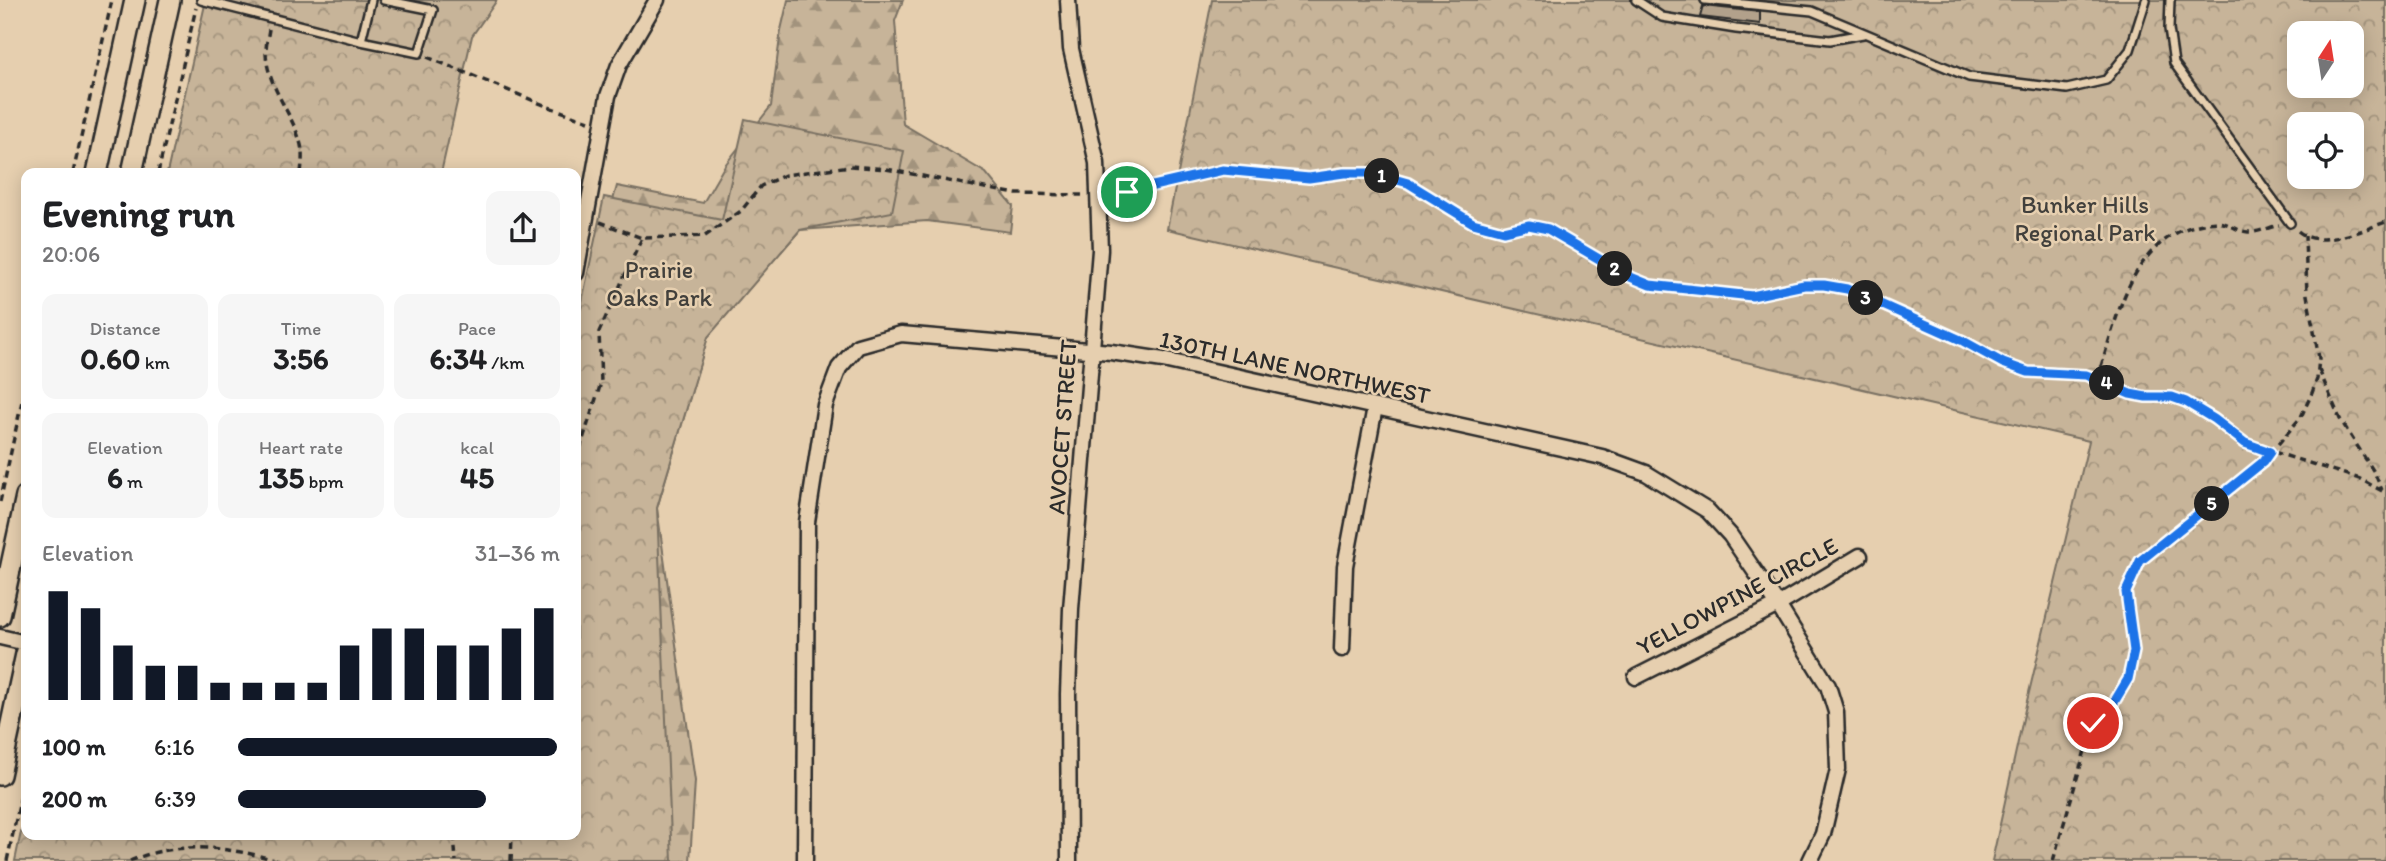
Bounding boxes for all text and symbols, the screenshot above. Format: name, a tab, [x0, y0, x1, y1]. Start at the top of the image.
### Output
north arrow	[2287, 21, 2364, 98]
map controls	[2287, 21, 2364, 189]
button: locate	[2287, 112, 2364, 189]
pin: 1	[1364, 158, 1400, 194]
pin	[1097, 162, 1157, 222]
text: 1	[1377, 164, 1386, 187]
icon: arrive	[1108, 173, 1146, 211]
park label: Bunker Hills Regional Park	[2014, 190, 2156, 247]
text: Evening run	[42, 191, 235, 237]
button: share	[486, 191, 560, 265]
text: 20:06	[42, 240, 100, 268]
pin: 2	[1598, 252, 1632, 286]
park label: Prairie Oaks Park	[606, 255, 712, 312]
text: 2	[1610, 257, 1620, 280]
pin: 3	[1848, 280, 1884, 316]
text: 3	[1860, 286, 1871, 309]
text: Distance	[89, 317, 161, 340]
text: Time	[281, 317, 321, 340]
text: Pace	[458, 317, 496, 340]
street label: 130TH LANE NORTHWEST	[1157, 324, 1434, 410]
street label: AVOCET STREET	[1041, 338, 1083, 516]
text: 0.60	[80, 340, 140, 377]
text: 3:56	[273, 340, 329, 377]
text: 6:34	[429, 340, 487, 377]
text: km	[140, 351, 170, 374]
text: /km	[487, 351, 525, 374]
pin: 4	[2090, 366, 2124, 400]
text: 4	[2101, 371, 2112, 394]
text: Elevation	[87, 436, 163, 459]
text: Heart rate	[259, 436, 343, 459]
text: kcal	[460, 436, 494, 459]
text: 6	[107, 459, 123, 496]
text: 135	[258, 459, 304, 496]
text: 45	[460, 459, 494, 496]
text: m	[123, 470, 143, 493]
text: bpm	[304, 470, 344, 493]
pin: 5	[2194, 486, 2230, 522]
text: 5	[2207, 492, 2216, 515]
street label: YELLOWPINE CIRCLE	[1631, 531, 1843, 661]
text: Elevation	[42, 539, 133, 567]
text: 31–36 m	[475, 539, 560, 567]
pin	[2063, 693, 2123, 753]
icon: check	[2074, 704, 2112, 742]
text: 100 m	[42, 733, 106, 761]
text: 6:16	[154, 733, 195, 761]
text: 200 m	[42, 785, 107, 813]
text: 6:39	[154, 785, 196, 813]

